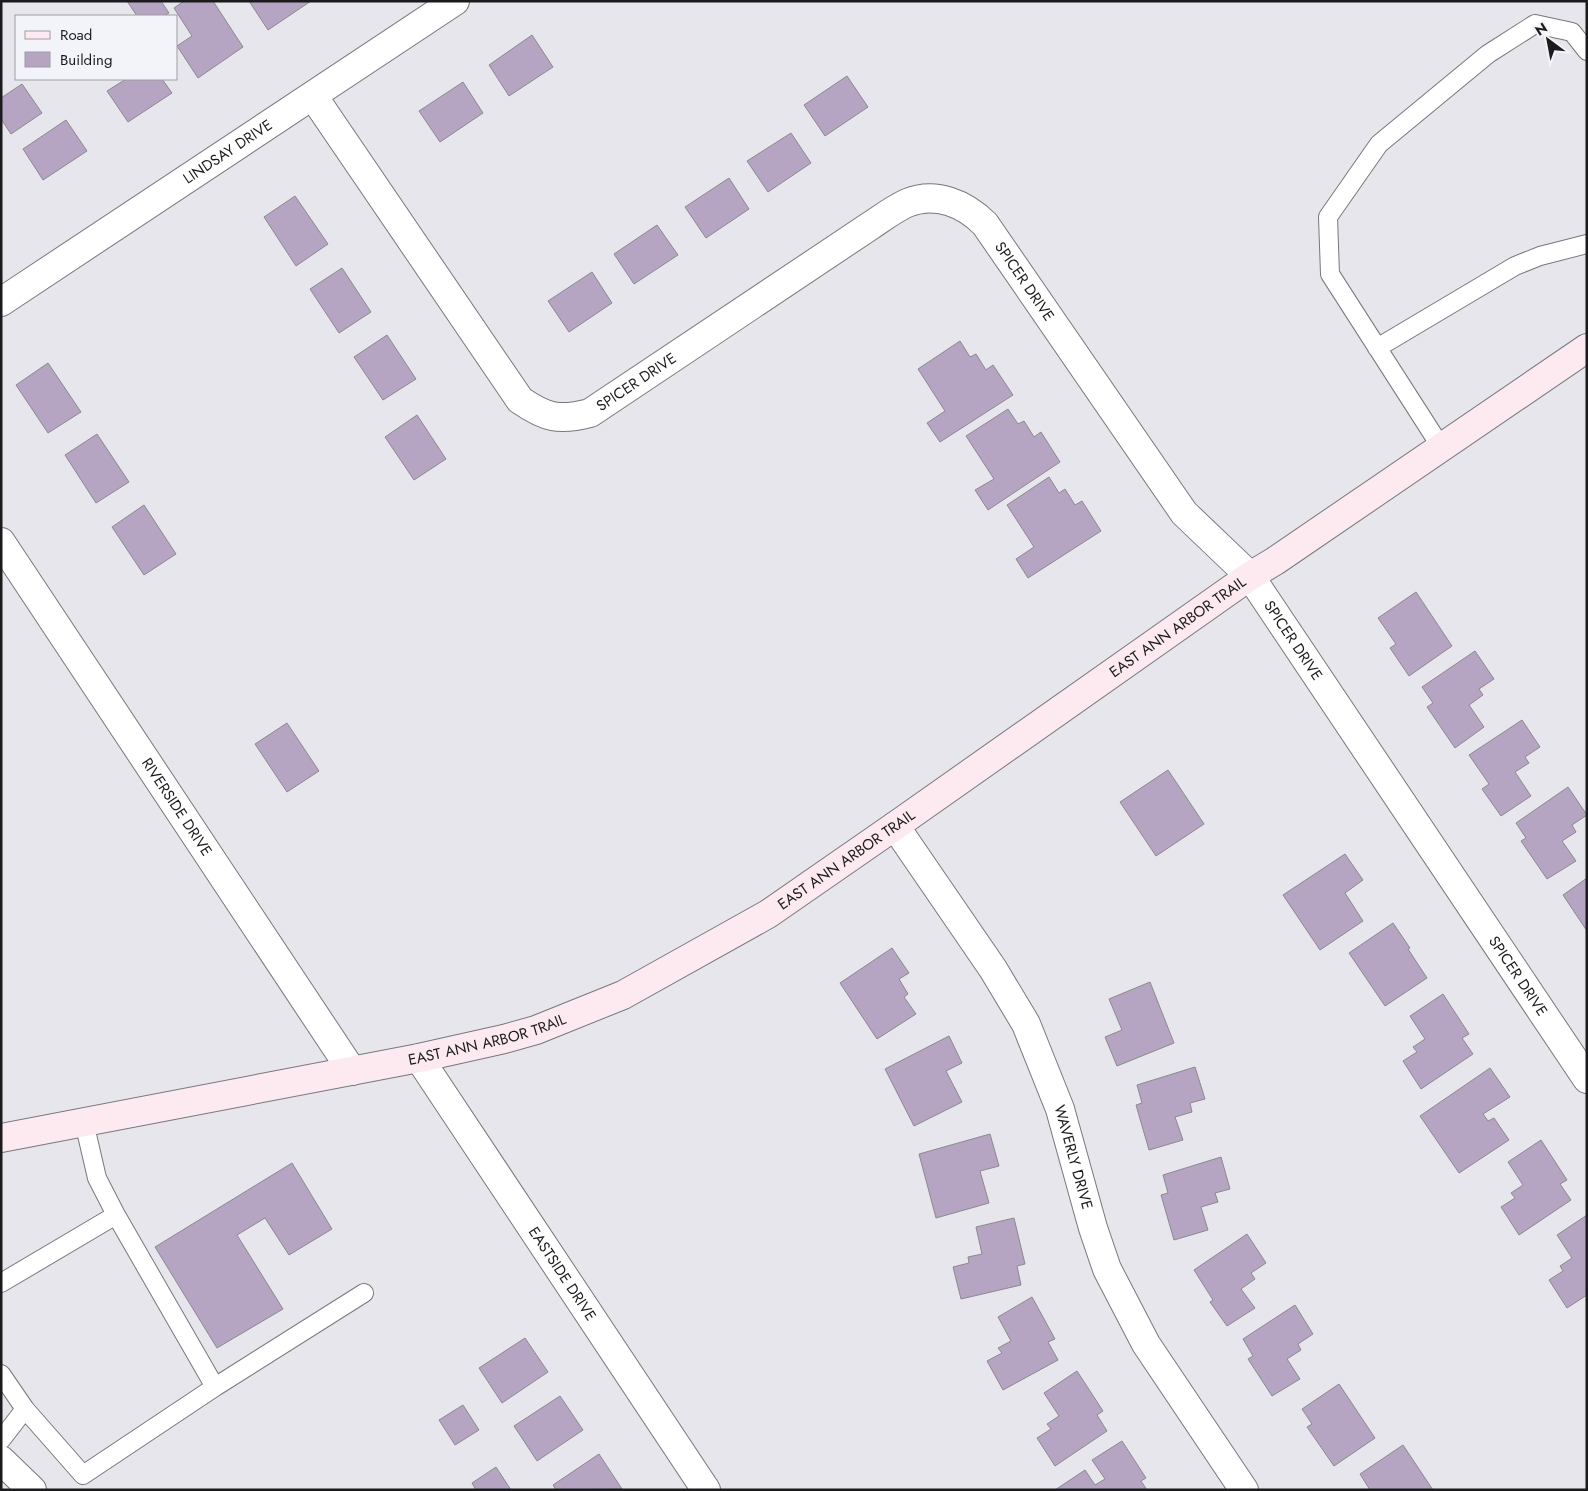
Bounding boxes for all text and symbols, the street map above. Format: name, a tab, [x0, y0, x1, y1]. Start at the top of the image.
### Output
legend	[15, 15, 178, 80]
north arrow	[1523, 15, 1573, 65]
text: N	[1531, 18, 1551, 40]
text: Road	[60, 24, 92, 46]
text: Building	[60, 49, 112, 71]
street label: LINDSAY DRIVE	[179, 114, 277, 189]
street label: SPICER DRIVE	[989, 237, 1060, 326]
street label: SPICER DRIVE	[592, 347, 681, 417]
street label: EAST ANN ARBOR TRAIL	[1105, 571, 1251, 683]
street label: SPICER DRIVE	[1258, 596, 1328, 685]
street label: RIVERSIDE DRIVE	[136, 753, 218, 861]
street label: EAST ANN ARBOR TRAIL	[773, 804, 920, 915]
street label: SPICER DRIVE	[1483, 932, 1553, 1020]
street label: EAST ANN ARBOR TRAIL	[406, 1008, 570, 1071]
street label: WAVERLY DRIVE	[1048, 1102, 1098, 1212]
street label: EASTSIDE DRIVE	[523, 1222, 602, 1325]

